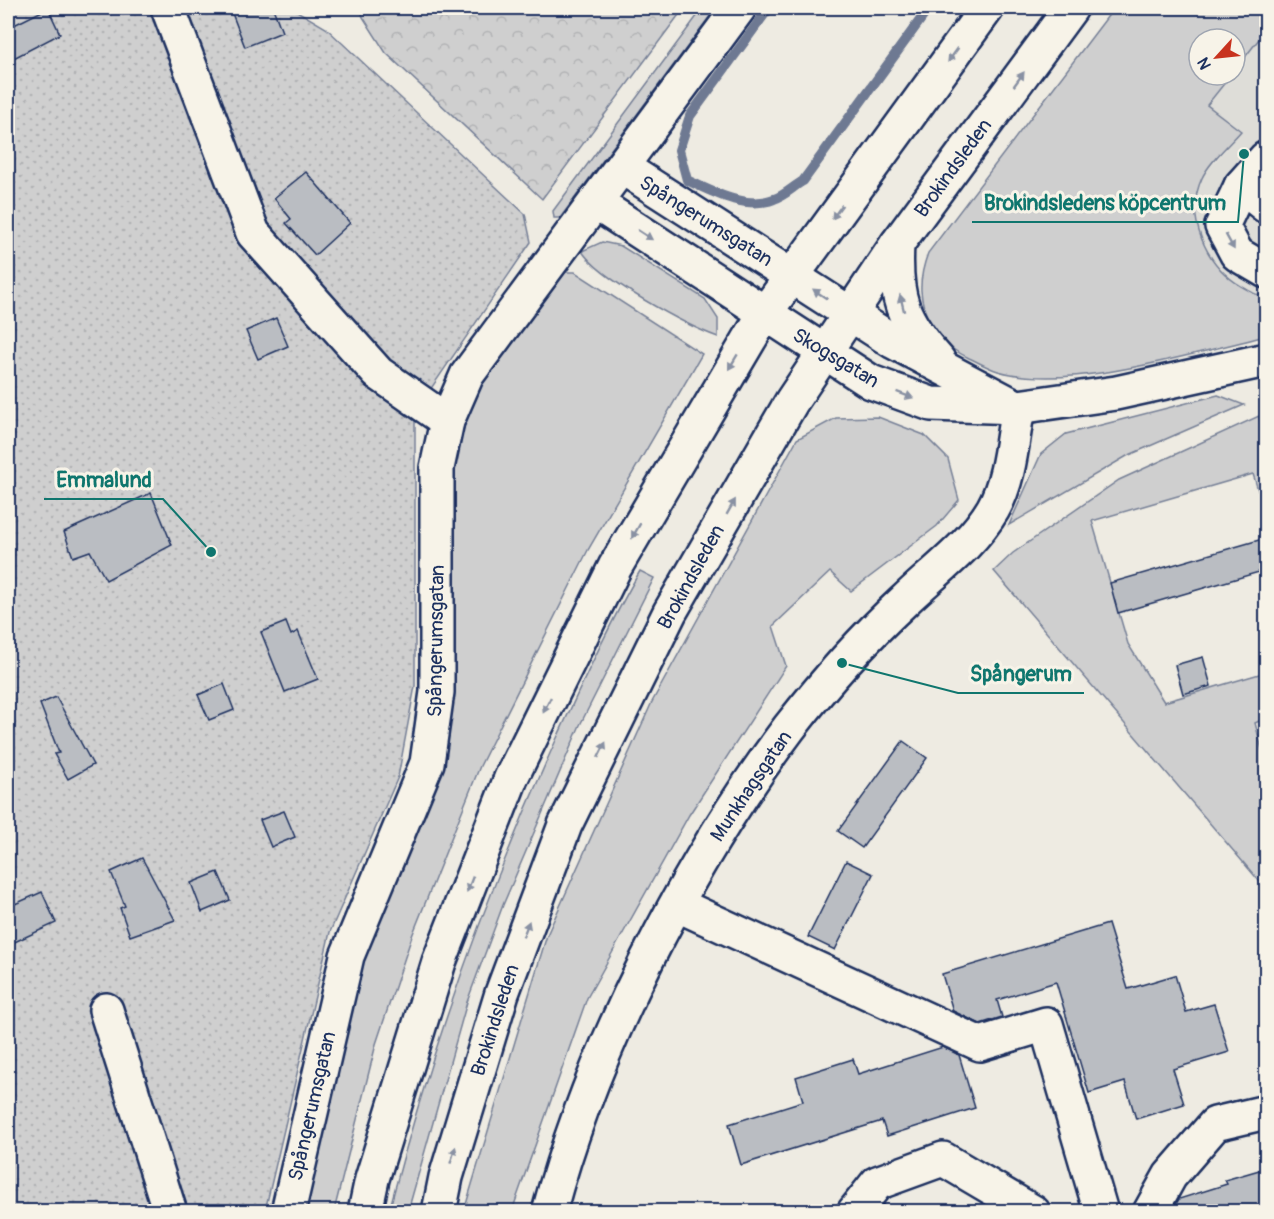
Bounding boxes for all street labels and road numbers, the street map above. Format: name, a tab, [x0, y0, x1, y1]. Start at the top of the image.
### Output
street label: Brokindsleden	[909, 114, 997, 222]
street label: Spångerumsgatan	[635, 170, 777, 272]
street label: Skogsgatan	[788, 322, 884, 394]
street label: Brokindsleden	[652, 520, 730, 634]
street label: Spångerumsgatan	[422, 565, 450, 717]
street label: Munkhagsgatan	[705, 726, 797, 846]
street label: Brokindsleden	[465, 961, 525, 1079]
street label: Spångerumsgatan	[283, 1029, 341, 1183]

